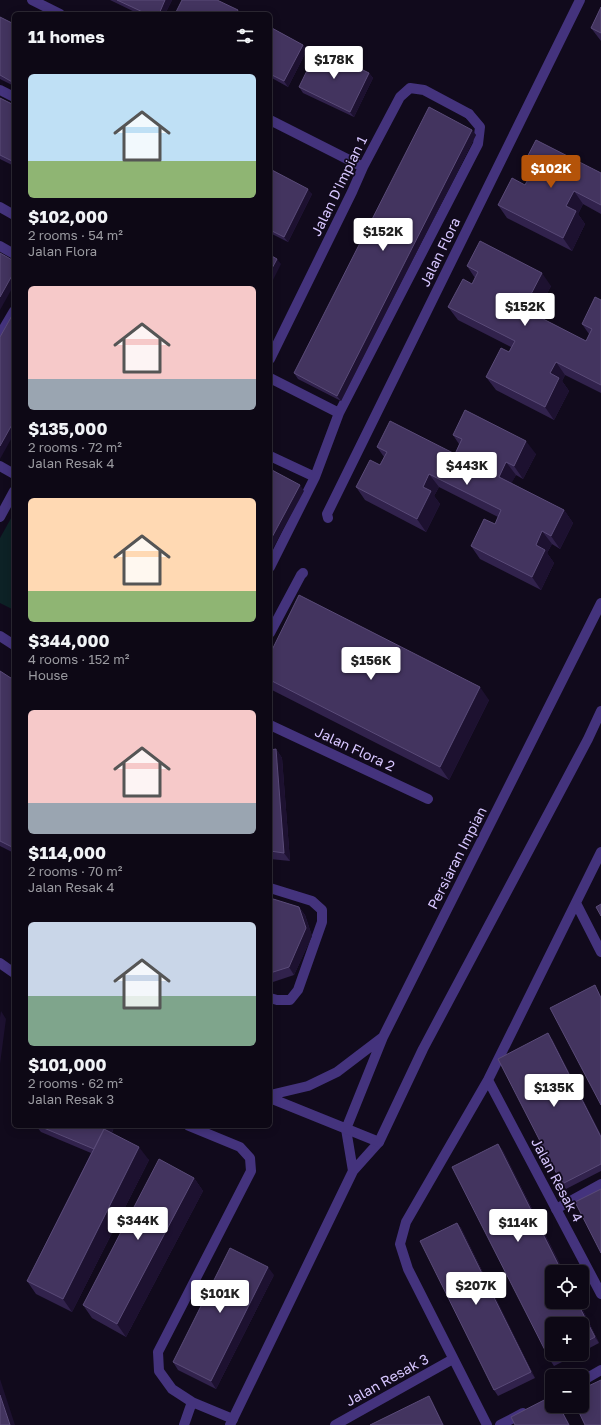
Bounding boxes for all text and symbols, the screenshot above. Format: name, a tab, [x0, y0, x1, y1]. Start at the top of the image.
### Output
icon: filters	[234, 25, 256, 47]
text: 11 homes	[28, 26, 105, 47]
pin: $178K	[306, 46, 362, 80]
text: $178K	[314, 51, 354, 67]
icon: home	[106, 100, 178, 172]
street label: Jalan D'Impian 1	[307, 133, 370, 239]
pin: $102K	[523, 155, 579, 189]
text: $102K	[530, 160, 572, 176]
text: $102,000	[28, 206, 108, 227]
street label: Jalan Flora	[416, 215, 464, 289]
pin: $152K	[355, 218, 411, 252]
text: $152K	[363, 223, 403, 239]
text: 2 rooms · 54 m²	[28, 227, 123, 243]
text: Jalan Flora	[28, 243, 97, 259]
pin: $152K	[497, 293, 553, 327]
text: $152K	[505, 298, 545, 314]
icon: home	[106, 312, 178, 384]
text: $135,000	[28, 418, 107, 439]
text: 2 rooms · 72 m²	[28, 439, 122, 455]
pin: $443K	[439, 452, 495, 486]
text: Jalan Resak 4	[28, 455, 114, 471]
text: $443K	[446, 457, 488, 473]
icon: home	[106, 524, 178, 596]
text: $344,000	[28, 630, 110, 651]
pin: $156K	[343, 647, 399, 681]
text: 4 rooms · 152 m²	[28, 651, 129, 667]
text: $156K	[350, 652, 392, 668]
text: House	[28, 667, 68, 683]
street label: Jalan Flora 2	[313, 723, 398, 774]
icon: home	[106, 736, 178, 808]
street label: Persiaran Impian	[423, 804, 490, 912]
text: $114,000	[28, 842, 106, 863]
text: 2 rooms · 70 m²	[28, 863, 123, 879]
text: Jalan Resak 4	[28, 879, 114, 895]
icon: home	[106, 948, 178, 1020]
text: $101,000	[28, 1054, 107, 1075]
pin: $135K	[526, 1074, 582, 1108]
text: 2 rooms · 62 m²	[28, 1075, 123, 1091]
text: $135K	[534, 1079, 574, 1095]
text: Jalan Resak 3	[28, 1091, 114, 1107]
street label: Jalan Resak 4	[528, 1135, 587, 1225]
pin: $344K	[110, 1207, 166, 1241]
pin: $114K	[490, 1209, 546, 1243]
text: $344K	[117, 1212, 159, 1228]
text: $114K	[498, 1214, 538, 1230]
map controls	[545, 1265, 589, 1413]
button: locate	[545, 1265, 589, 1309]
pin: $207K	[448, 1272, 504, 1306]
text: $207K	[455, 1277, 497, 1293]
pin: $101K	[192, 1280, 248, 1314]
text: $101K	[200, 1285, 240, 1301]
button: +	[545, 1317, 589, 1361]
street label: Jalan Resak 3	[342, 1350, 431, 1409]
button: −	[545, 1369, 589, 1413]

